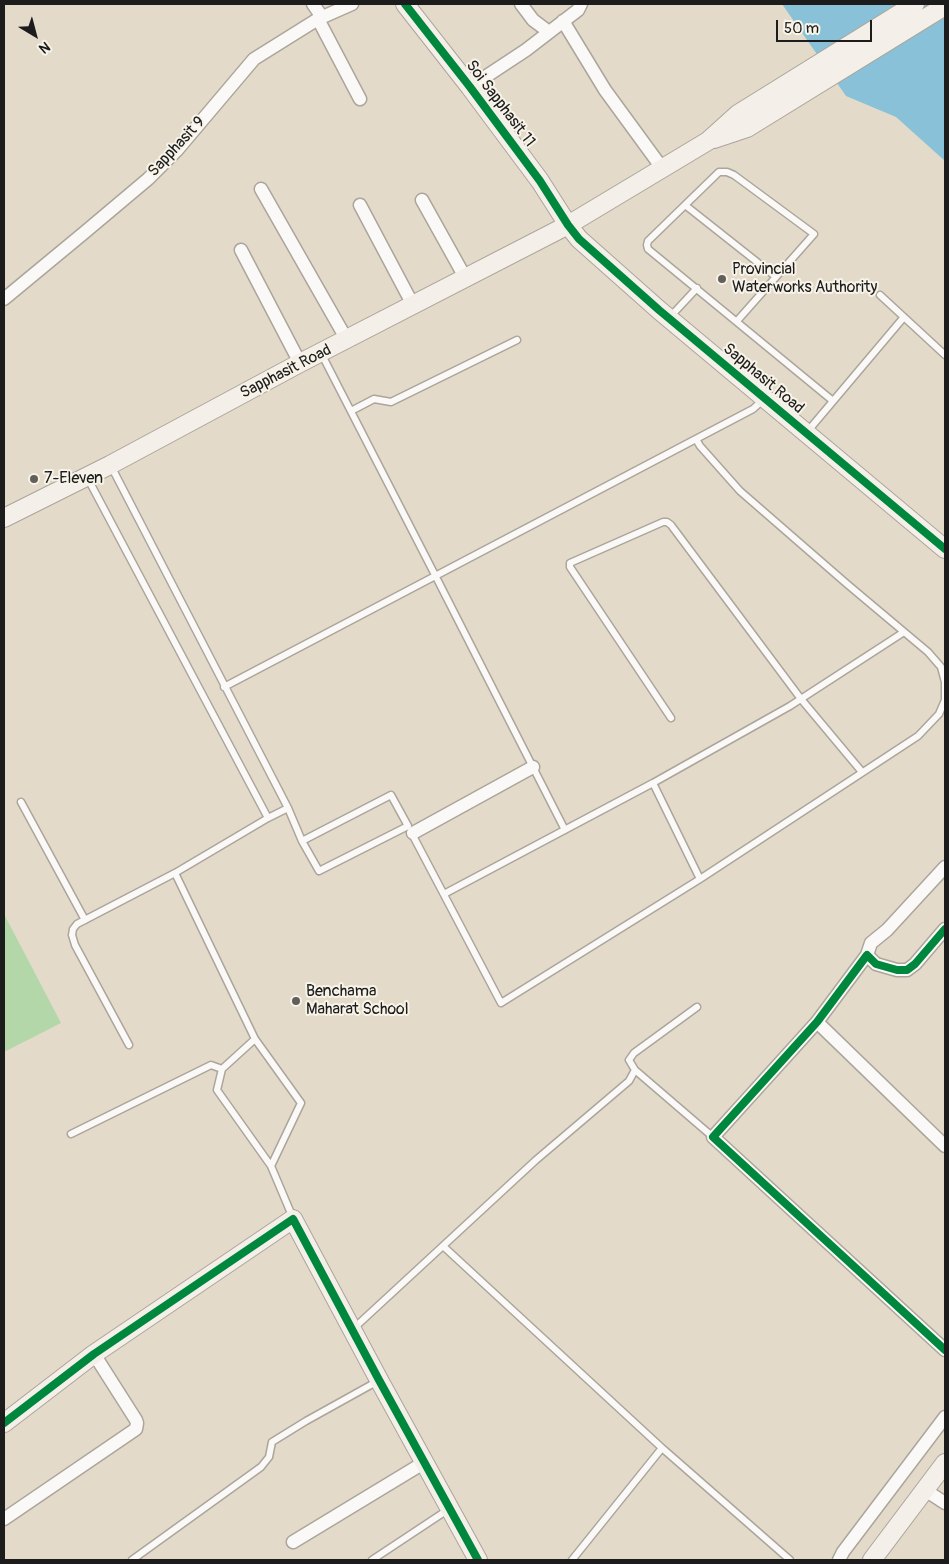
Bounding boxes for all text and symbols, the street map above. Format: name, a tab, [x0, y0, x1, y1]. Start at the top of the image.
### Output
north arrow	[10, 10, 60, 60]
scale bar	[779, 10, 875, 42]
text: 50 m	[784, 19, 819, 38]
text: N	[35, 38, 53, 57]
street label: Soi Sapphasit 11	[461, 57, 539, 151]
street label: Sapphasit 9	[144, 113, 210, 181]
place label: Provincial Waterworks Authority	[732, 260, 877, 298]
marker: Provincial Waterworks Authority	[716, 273, 728, 285]
street label: Sapphasit Road	[719, 340, 807, 418]
street label: Sapphasit Road	[237, 341, 335, 403]
place label: 7-Eleven	[44, 469, 103, 489]
marker: 7-Eleven	[28, 473, 40, 485]
place label: Benchama Maharat School	[306, 982, 408, 1020]
marker: Benchama Maharat School	[290, 995, 302, 1007]

